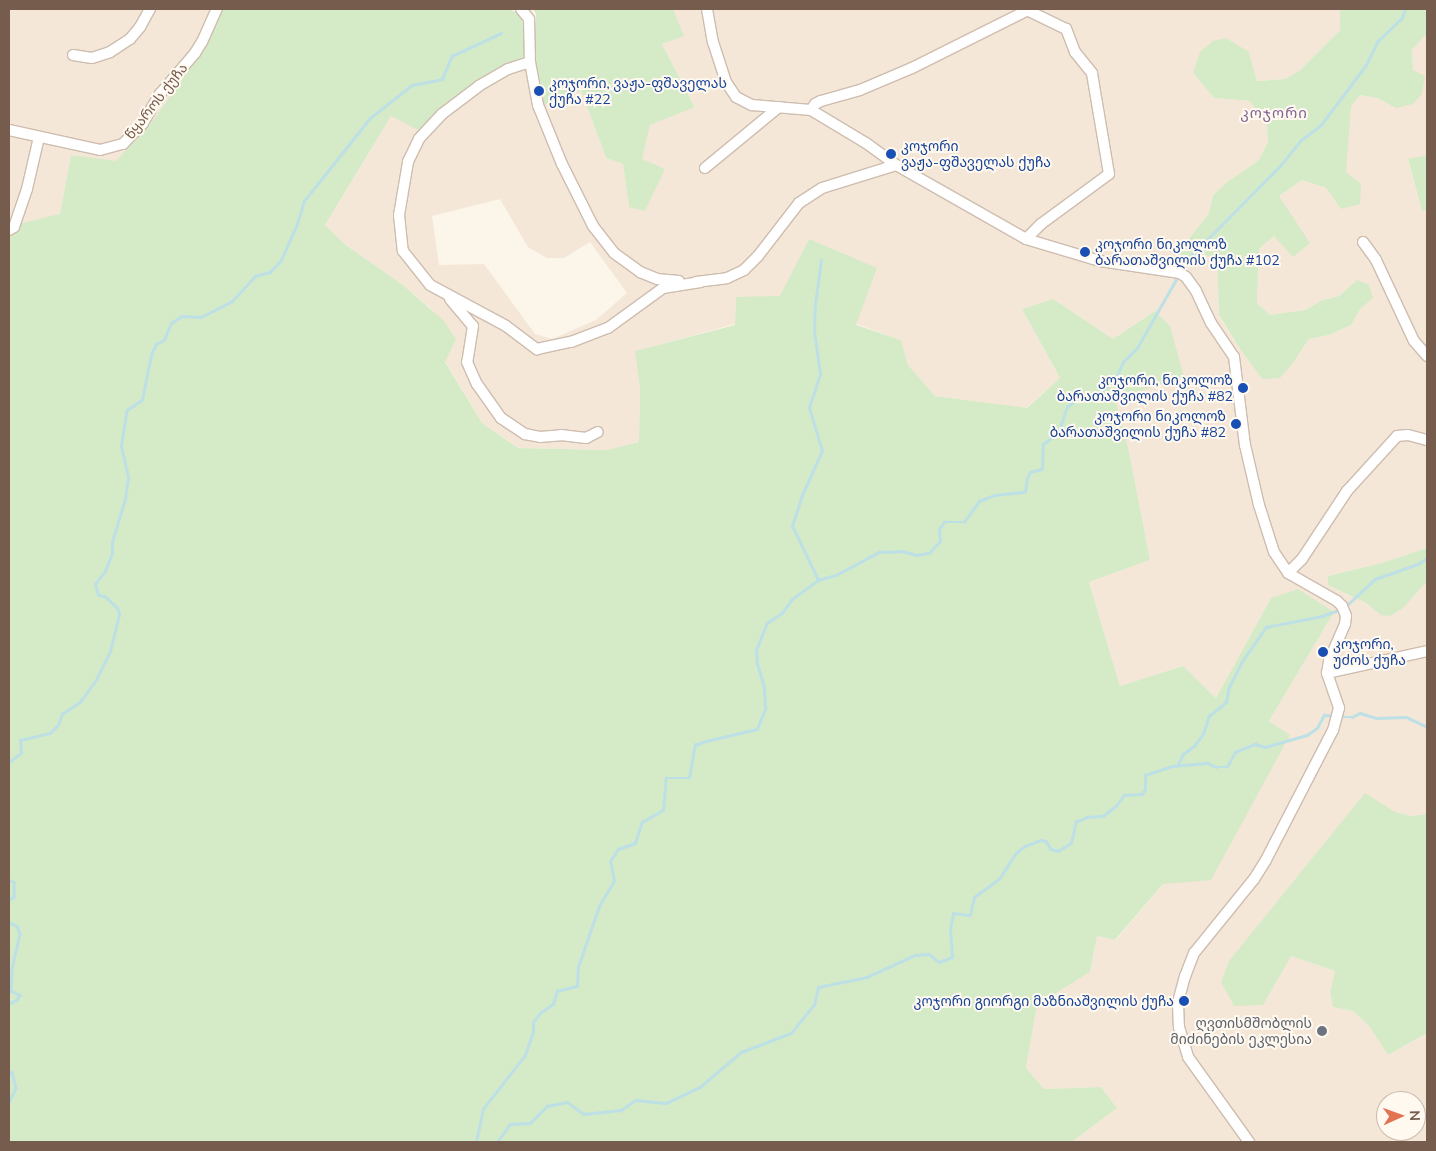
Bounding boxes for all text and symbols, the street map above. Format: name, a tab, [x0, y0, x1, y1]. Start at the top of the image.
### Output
street label: წყაროს ქუჩა	[121, 60, 191, 142]
place label: კოჯორი, ვაჟა-ფშაველას ქუჩა #22	[549, 75, 727, 108]
marker: კოჯორი, ვაჟა-ფშაველას ქუჩა #22	[533, 85, 545, 97]
district label: კოჯორი	[1239, 104, 1309, 122]
place label: კოჯორი ვაჟა-ფშაველას ქუჩა	[901, 138, 1051, 170]
marker: კოჯორი ვაჟა-ფშაველას ქუჩა	[885, 148, 897, 160]
place label: კოჯორი ნიკოლოზ ბარათაშვილის ქუჩა #102	[1095, 236, 1280, 268]
marker: კოჯორი ნიკოლოზ ბარათაშვილის ქუჩა #102	[1079, 246, 1091, 258]
place label: კოჯორი, ნიკოლოზ ბარათაშვილის ქუჩა #82	[1057, 372, 1233, 404]
marker: კოჯორი, ნიკოლოზ ბარათაშვილის ქუჩა #82	[1237, 382, 1249, 394]
place label: კოჯორი ნიკოლოზ ბარათაშვილის ქუჩა #82	[1050, 408, 1226, 441]
marker: კოჯორი ნიკოლოზ ბარათაშვილის ქუჩა #82	[1230, 418, 1242, 430]
place label: კოჯორი, უძოს ქუჩა	[1333, 636, 1406, 669]
marker: კოჯორი, უძოს ქუჩა	[1317, 646, 1329, 658]
place label: კოჯორი გიორგი მაზნიაშვილის ქუჩა	[914, 993, 1174, 1009]
marker: კოჯორი გიორგი მაზნიაშვილის ქუჩა	[1178, 995, 1190, 1007]
place label: ღვთისმშობლის მიძინების ეკლესია	[1170, 1015, 1312, 1048]
marker: ღვთისმშობლის მიძინების ეკლესია	[1316, 1025, 1328, 1037]
north arrow	[1376, 1091, 1426, 1141]
text: N	[1406, 1110, 1424, 1121]

